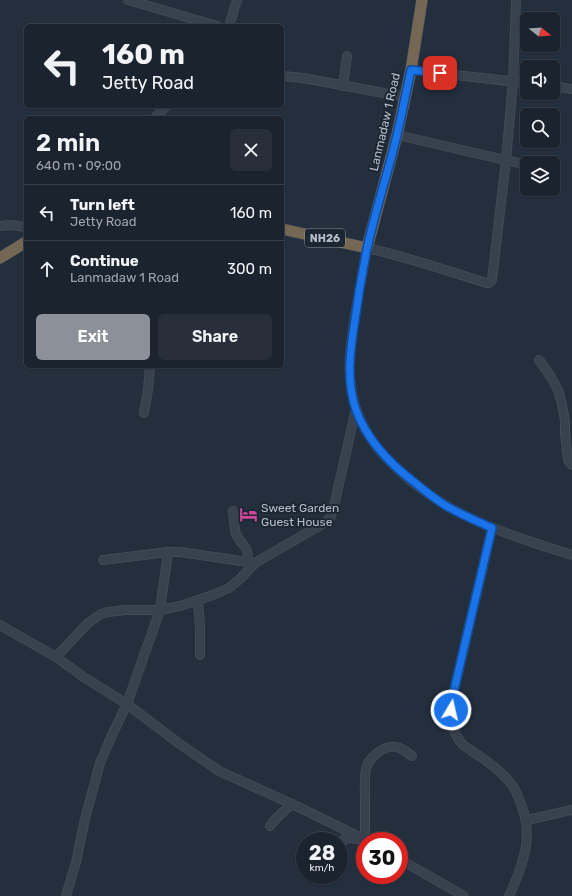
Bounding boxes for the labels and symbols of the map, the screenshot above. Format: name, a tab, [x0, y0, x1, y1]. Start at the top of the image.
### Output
north arrow	[520, 12, 560, 52]
pin	[423, 56, 457, 90]
street label: Lanmadaw 1 Road	[367, 71, 403, 173]
road number: NH26	[305, 229, 345, 247]
place label: Sweet Garden Guest House	[261, 501, 339, 529]
hotel icon: Sweet Garden Guest House	[238, 505, 258, 525]
position arrow	[430, 689, 472, 731]
speed limit sign: 30	[356, 832, 408, 884]

